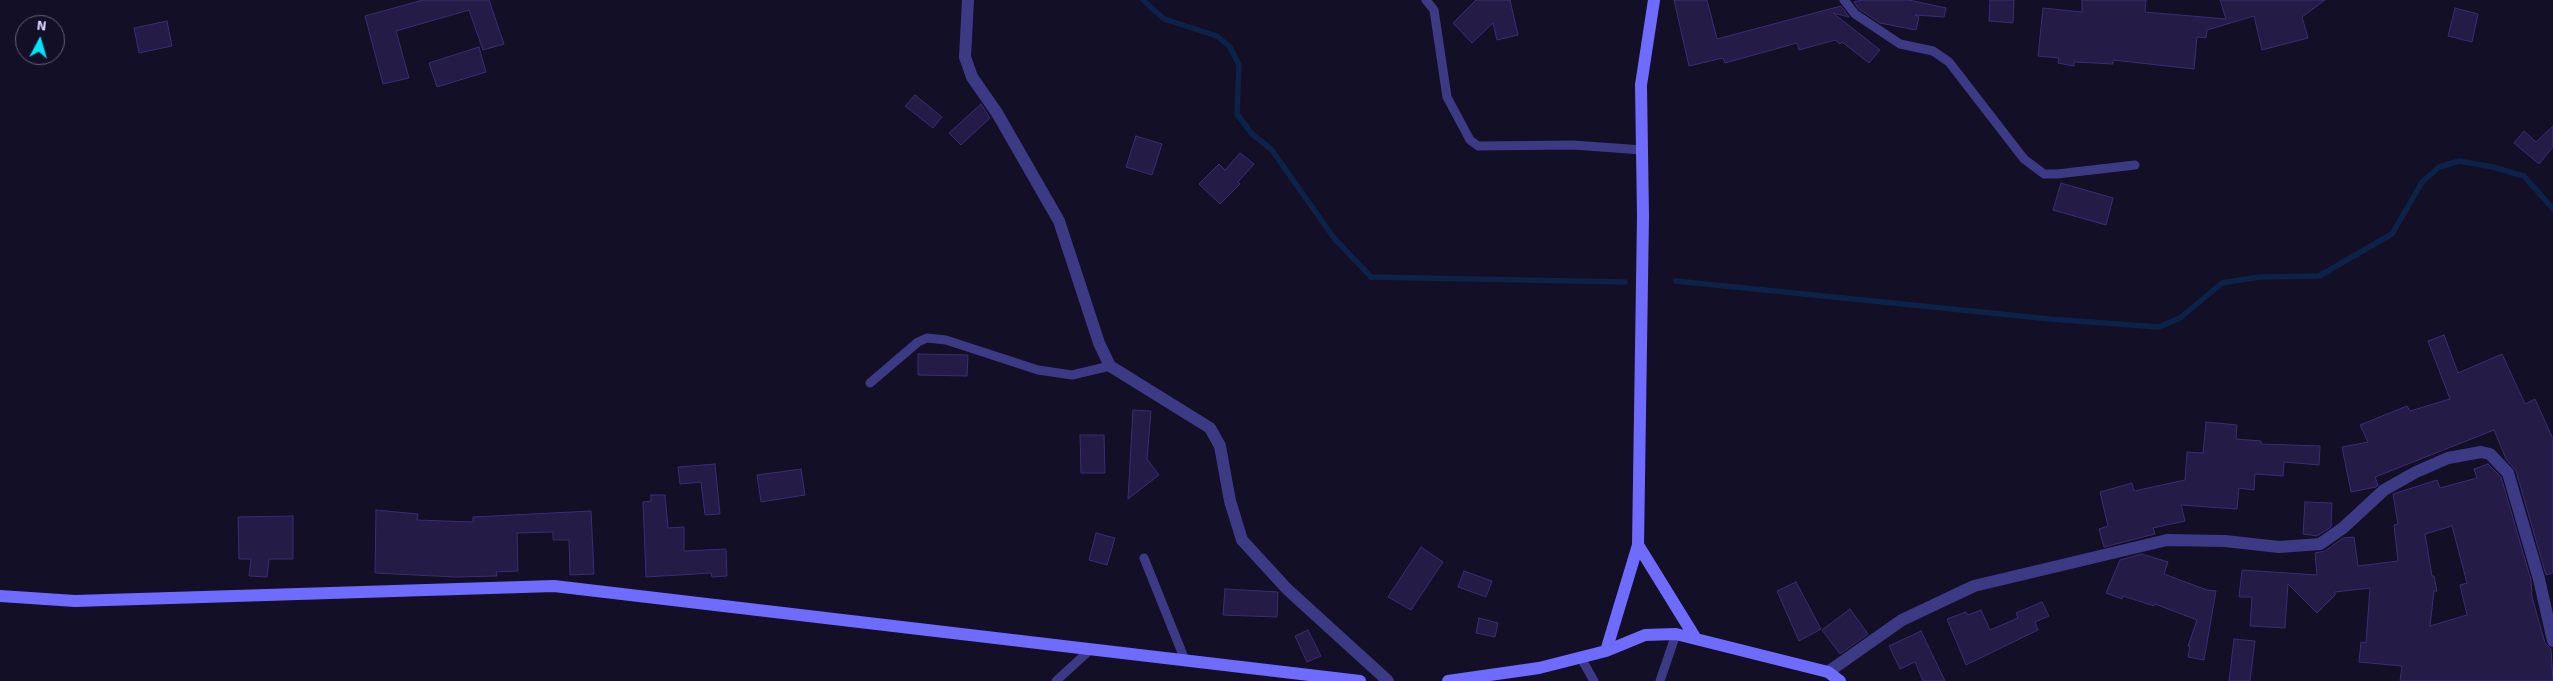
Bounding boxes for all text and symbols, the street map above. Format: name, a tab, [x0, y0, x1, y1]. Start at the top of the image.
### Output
north arrow	[15, 15, 65, 65]
text: N	[36, 17, 47, 35]

